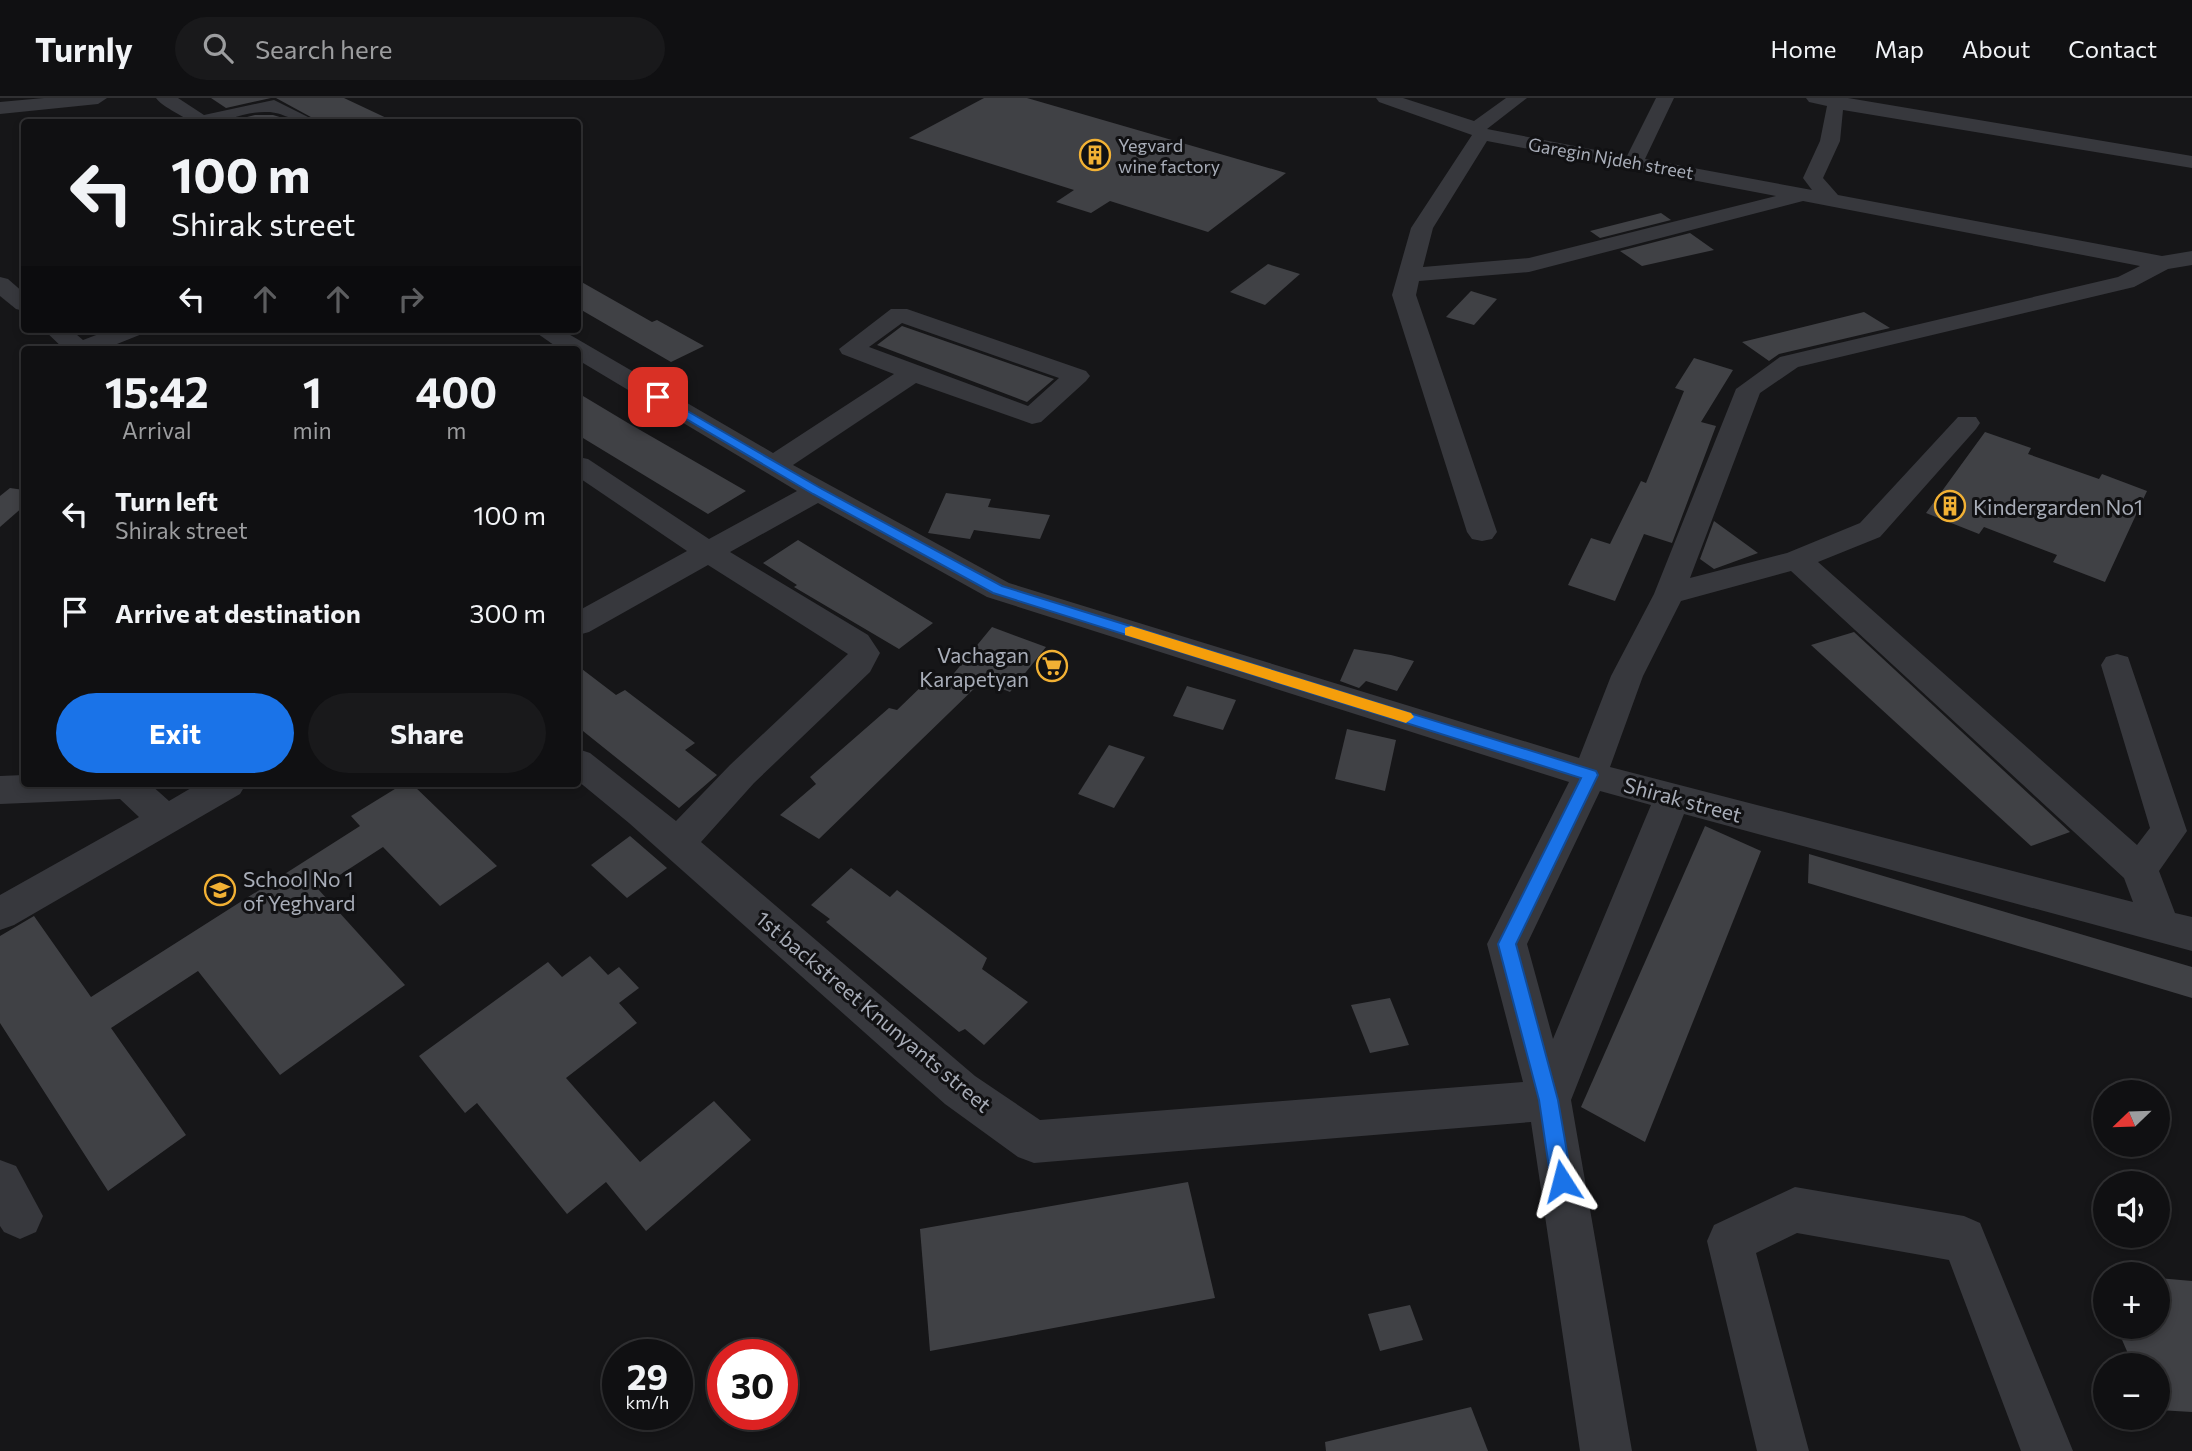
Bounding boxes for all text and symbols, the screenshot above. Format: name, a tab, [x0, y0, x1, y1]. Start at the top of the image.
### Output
search box	[175, 17, 665, 80]
text: Turnly	[35, 28, 133, 69]
icon: search	[199, 29, 237, 67]
text: Search here	[255, 33, 392, 64]
text: Home	[1771, 34, 1837, 63]
text: Map	[1875, 34, 1924, 63]
text: About	[1962, 34, 2030, 63]
text: Contact	[2068, 34, 2157, 63]
street label: Garegin Njdeh street	[1527, 133, 1695, 183]
place label: Yegvard wine factory	[1118, 134, 1220, 177]
building icon: Yegvard wine factory	[1078, 138, 1112, 172]
text: 100 m	[171, 143, 310, 203]
icon: left	[56, 147, 147, 238]
text: Shirak street	[171, 203, 355, 243]
icon: left	[173, 280, 211, 318]
icon: ahead	[246, 280, 284, 318]
icon: ahead	[319, 280, 357, 318]
icon: right	[392, 280, 430, 318]
text: 15:42	[105, 365, 209, 417]
text: 1	[303, 365, 322, 417]
text: 400	[416, 365, 497, 417]
pin	[628, 367, 688, 427]
icon: arrive	[639, 378, 677, 416]
text: Arrival	[122, 416, 192, 444]
text: min	[293, 416, 332, 444]
text: m	[446, 416, 466, 444]
text: Turn left	[115, 485, 218, 516]
building icon: Kindergarden No1	[1933, 489, 1967, 523]
place label: Kindergarden No1	[1973, 494, 2143, 519]
icon: left	[56, 495, 94, 533]
text: 100 m	[473, 499, 546, 530]
text: Shirak street	[115, 516, 248, 544]
icon: arrive	[56, 593, 94, 631]
text: Arrive at destination	[115, 597, 361, 628]
text: 300 m	[470, 597, 546, 628]
place label: Vachagan Karapetyan	[919, 642, 1029, 691]
supermarket icon: Vachagan Karapetyan	[1035, 649, 1069, 683]
button: Exit	[56, 693, 294, 773]
button: Share	[308, 693, 546, 773]
street label: Shirak street	[1621, 771, 1745, 827]
place label: School No 1 of Yeghvard	[243, 866, 355, 915]
school or university icon: School No 1 of Yeghvard	[203, 873, 237, 907]
street label: 1st backstreet Knunyants street	[751, 905, 997, 1117]
north arrow	[2093, 1080, 2170, 1157]
map controls	[2093, 1080, 2170, 1430]
position arrow	[1525, 1144, 1599, 1218]
button: sound	[2093, 1171, 2170, 1248]
button: +	[2093, 1262, 2170, 1339]
speed limit sign: 30	[707, 1339, 798, 1430]
button: −	[2093, 1353, 2170, 1430]
text: 29	[627, 1354, 668, 1397]
text: km/h	[626, 1391, 669, 1413]

